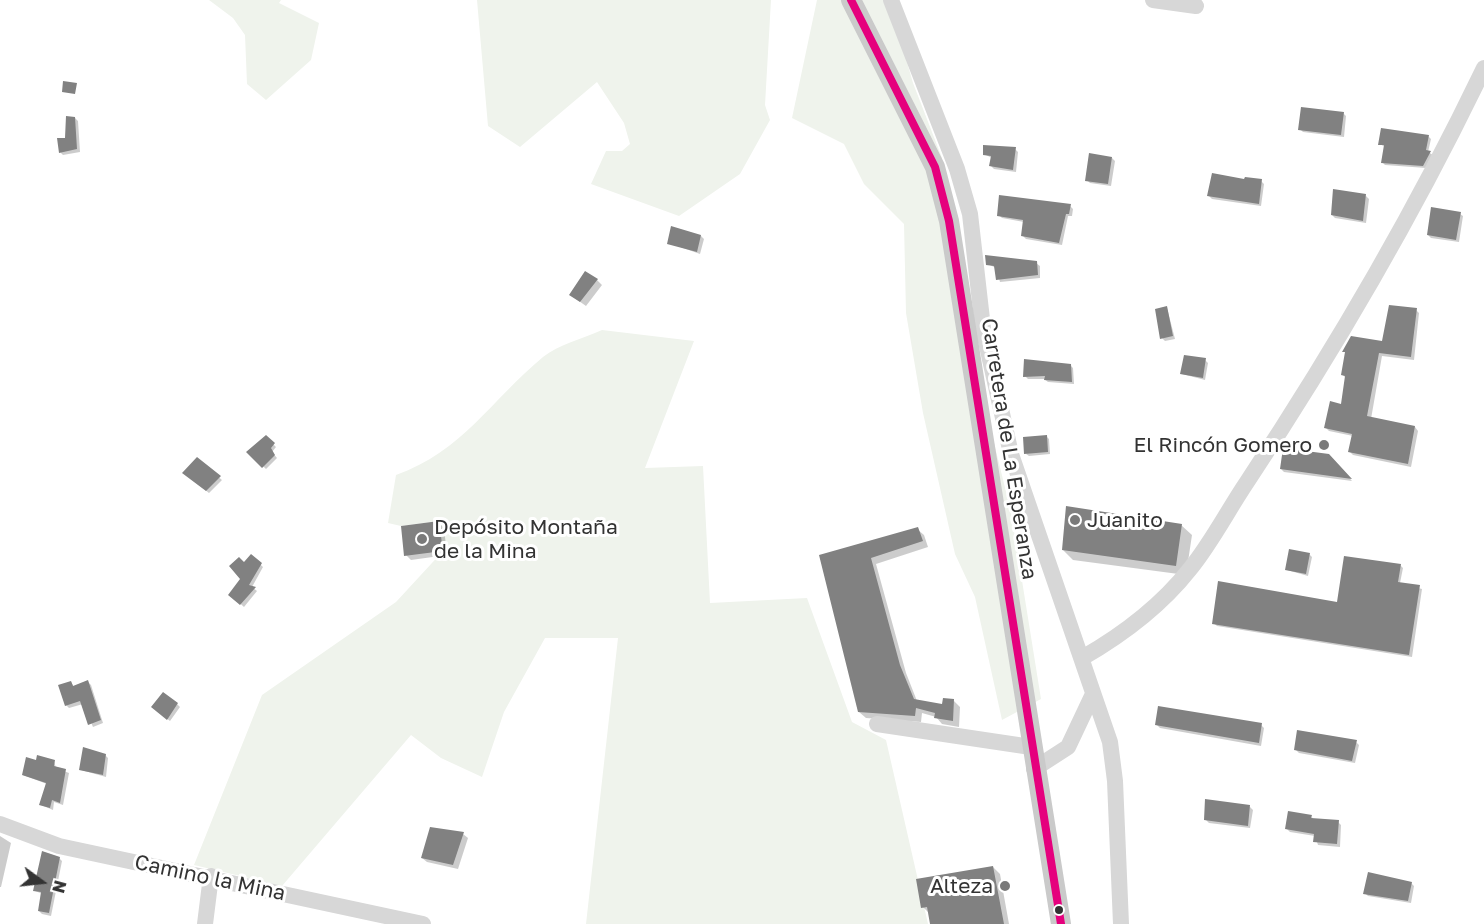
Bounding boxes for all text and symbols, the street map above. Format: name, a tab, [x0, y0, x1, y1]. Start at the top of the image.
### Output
street label: Carretera de La Esperanza	[976, 317, 1042, 581]
place label: El Rincón Gomero	[1133, 432, 1312, 458]
marker: El Rincón Gomero	[1317, 438, 1331, 452]
place label: Juanito	[1087, 507, 1163, 533]
marker: Juanito	[1068, 513, 1082, 527]
place label: Depósito Montaña de la Mina	[434, 514, 618, 564]
marker: Depósito Montaña de la Mina	[415, 532, 429, 546]
street label: Camino la Mina	[132, 850, 288, 906]
north arrow	[12, 852, 72, 912]
place label: Alteza	[930, 873, 993, 899]
text: N	[48, 878, 71, 895]
marker: Alteza	[998, 879, 1012, 893]
unlabelled marker	[1053, 904, 1065, 916]

